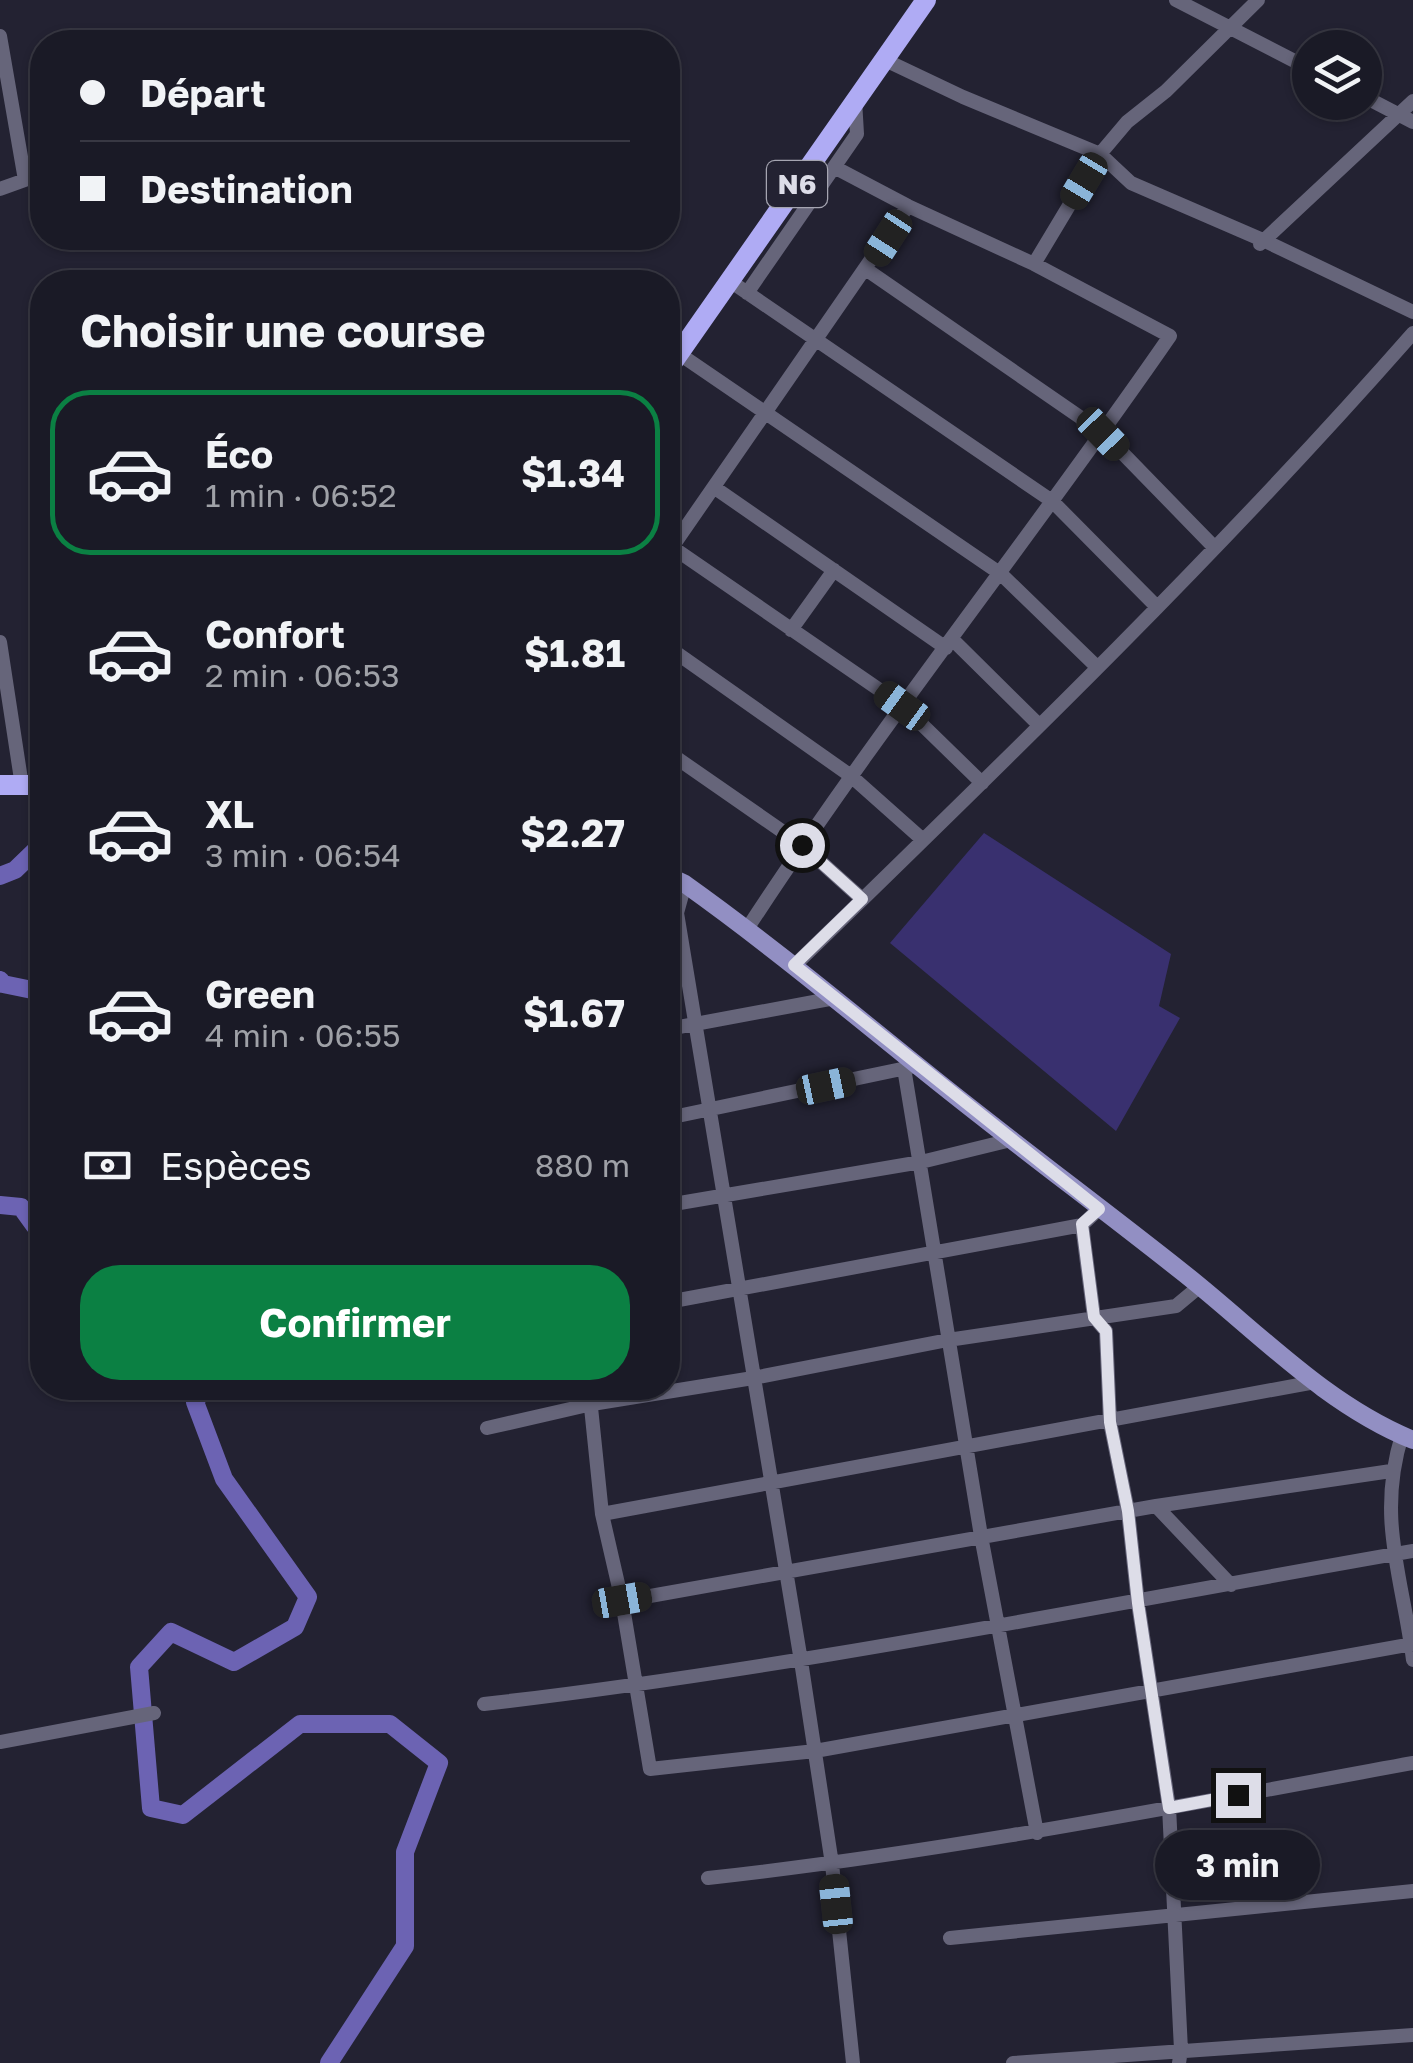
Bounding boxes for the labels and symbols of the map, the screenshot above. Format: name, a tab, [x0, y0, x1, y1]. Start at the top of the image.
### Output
car	[1056, 148, 1112, 214]
road number: N6	[767, 161, 827, 207]
car	[859, 205, 917, 271]
car	[1071, 402, 1135, 466]
car	[869, 676, 935, 736]
route start	[780, 823, 825, 868]
car	[794, 1065, 858, 1107]
car	[590, 1580, 654, 1620]
route end	[1216, 1773, 1261, 1818]
callout: 3 min	[1156, 1830, 1320, 1900]
car	[818, 1873, 854, 1935]

